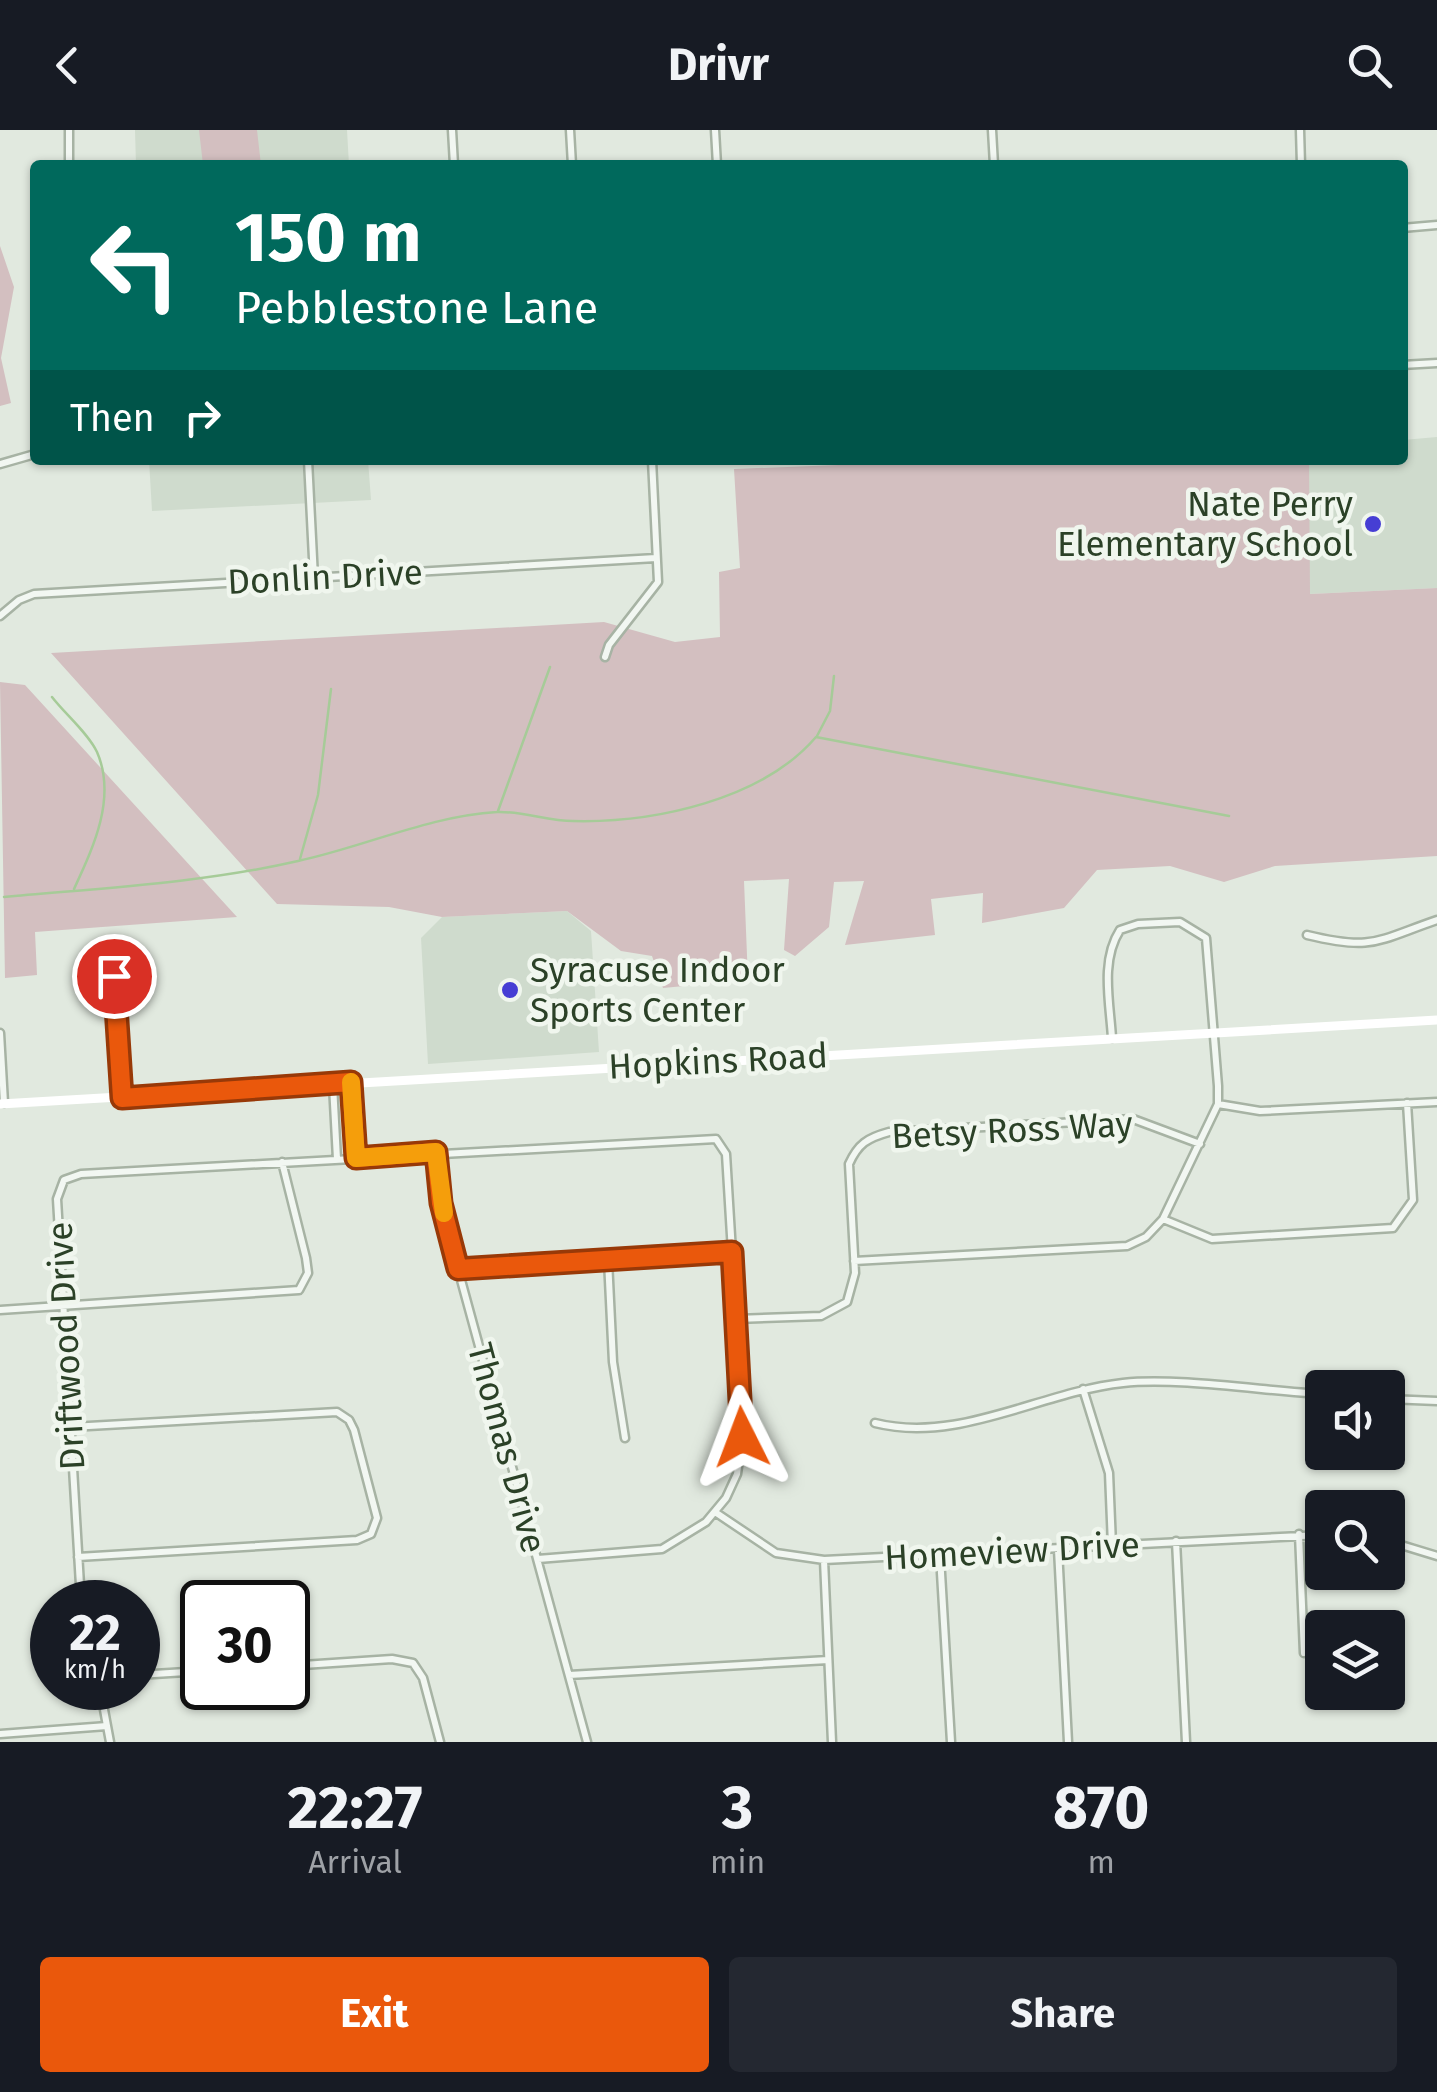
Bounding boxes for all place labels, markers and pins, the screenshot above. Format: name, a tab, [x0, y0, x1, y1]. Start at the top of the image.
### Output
place label: Nate Perry Elementary School	[1057, 483, 1353, 565]
marker: Nate Perry Elementary School	[1362, 513, 1384, 535]
pin	[72, 934, 157, 1019]
place label: Syracuse Indoor Sports Center	[530, 949, 785, 1031]
marker: Syracuse Indoor Sports Center	[499, 979, 521, 1001]

